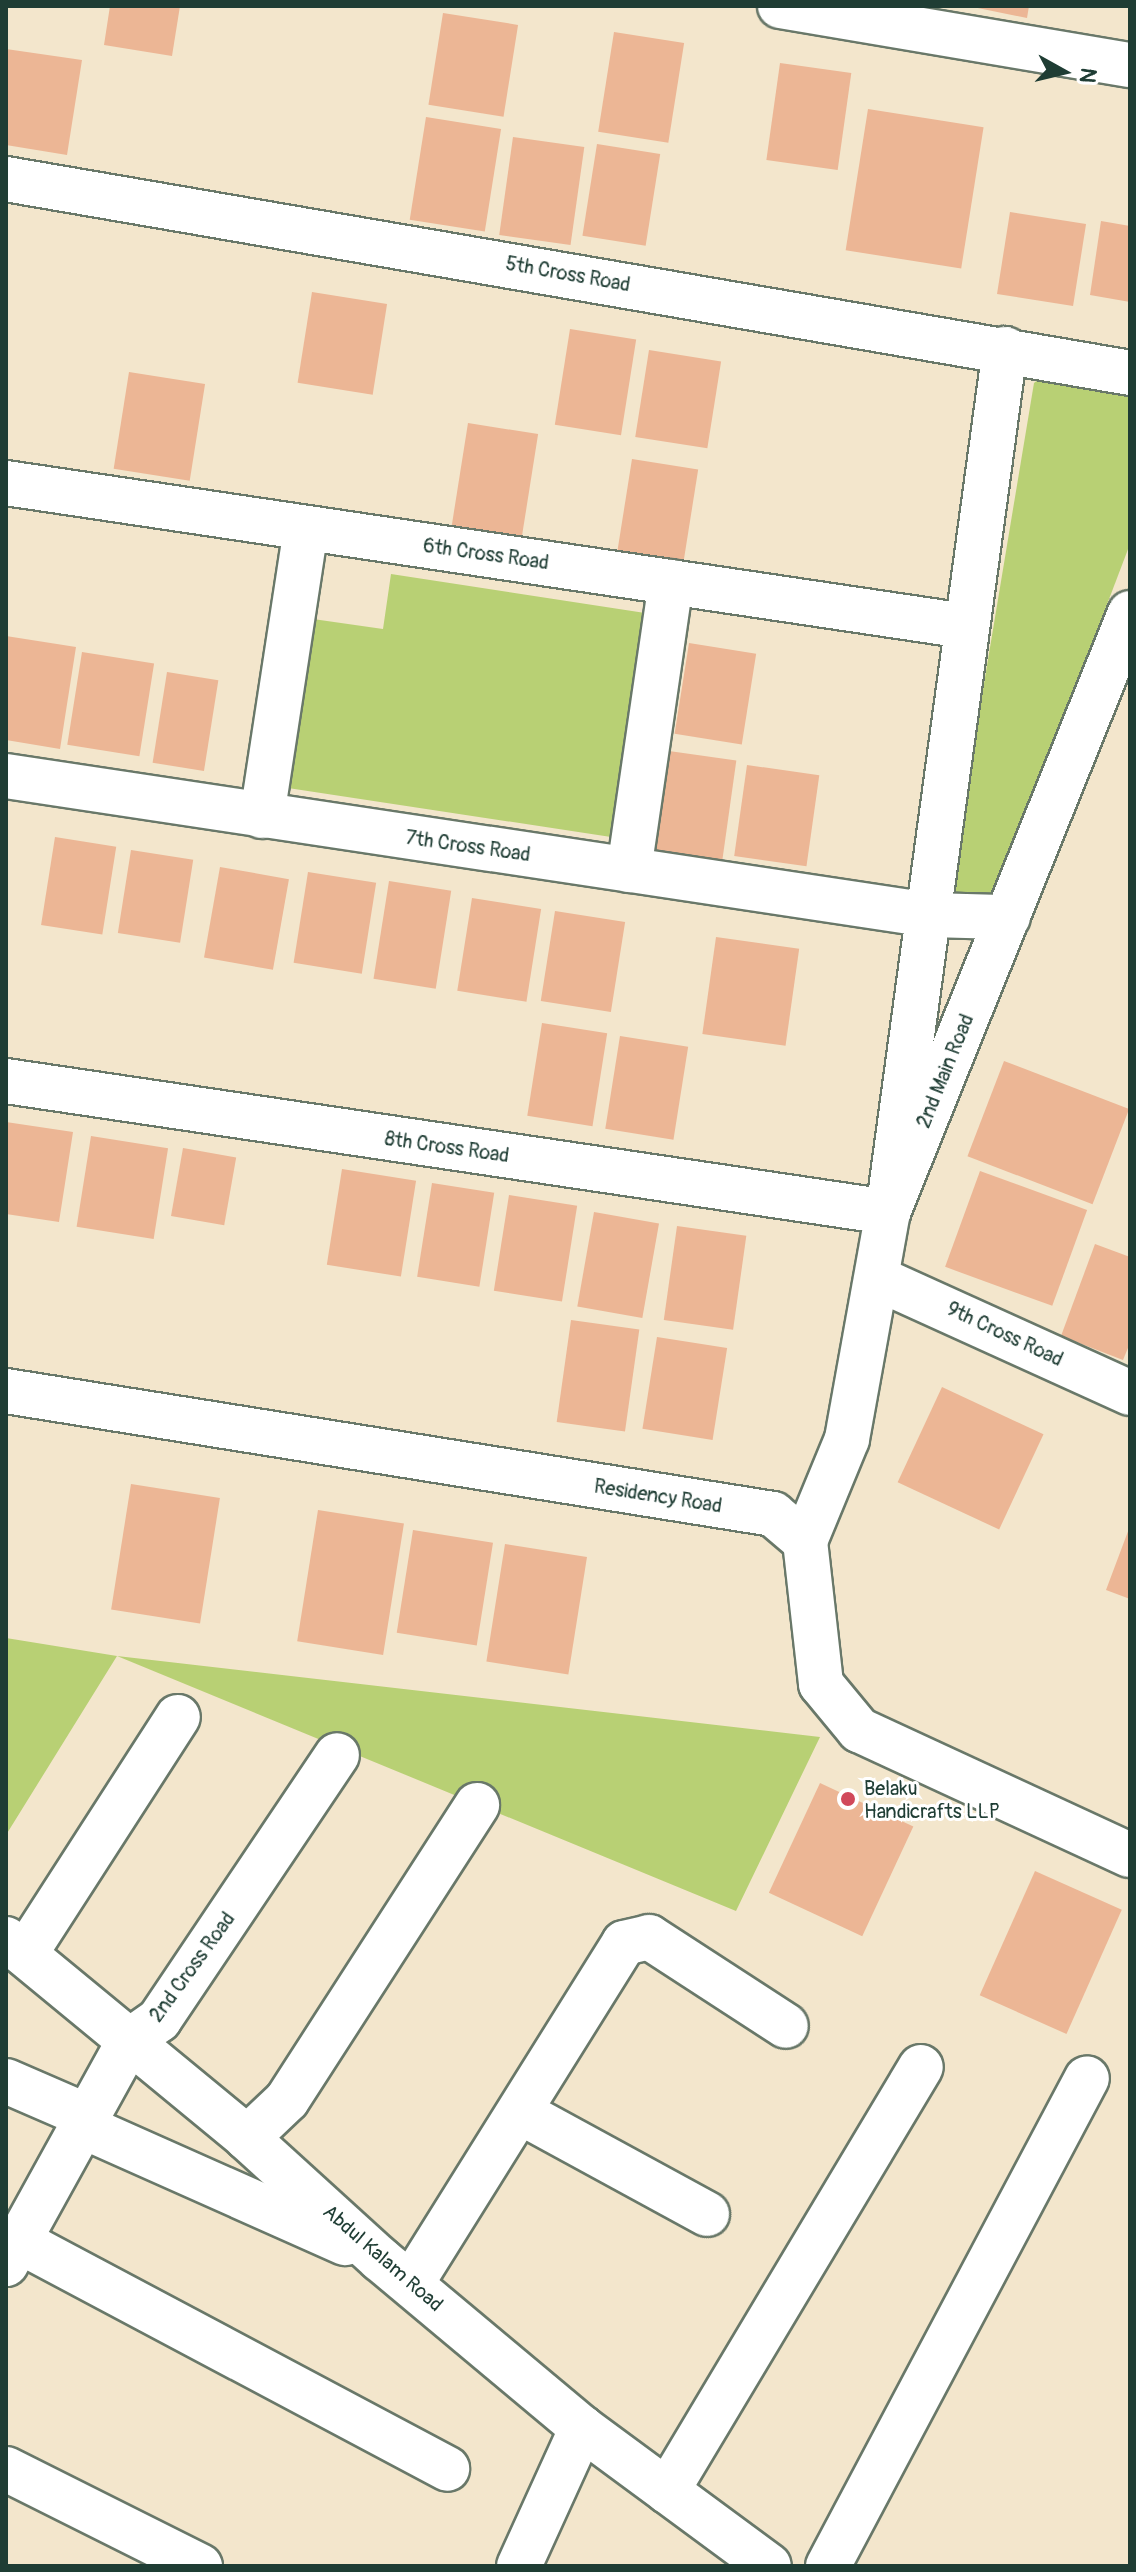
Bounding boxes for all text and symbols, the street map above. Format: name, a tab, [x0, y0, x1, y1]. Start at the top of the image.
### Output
north arrow	[1024, 32, 1104, 112]
text: N	[1073, 66, 1103, 85]
street label: 5th Cross Road	[504, 251, 632, 297]
street label: 6th Cross Road	[422, 533, 550, 575]
street label: 7th Cross Road	[404, 825, 532, 867]
street label: 2nd Main Road	[911, 1011, 979, 1131]
street label: 8th Cross Road	[383, 1126, 511, 1168]
street label: 9th Cross Road	[943, 1297, 1067, 1371]
street label: Residency Road	[592, 1474, 724, 1518]
place label: Belaku Handicrafts LLP	[864, 1776, 1000, 1823]
marker: Belaku Handicrafts LLP	[839, 1790, 857, 1808]
street label: 2nd Cross Road	[144, 1907, 240, 2027]
street label: Abdul Kalam Road	[318, 2200, 448, 2316]

